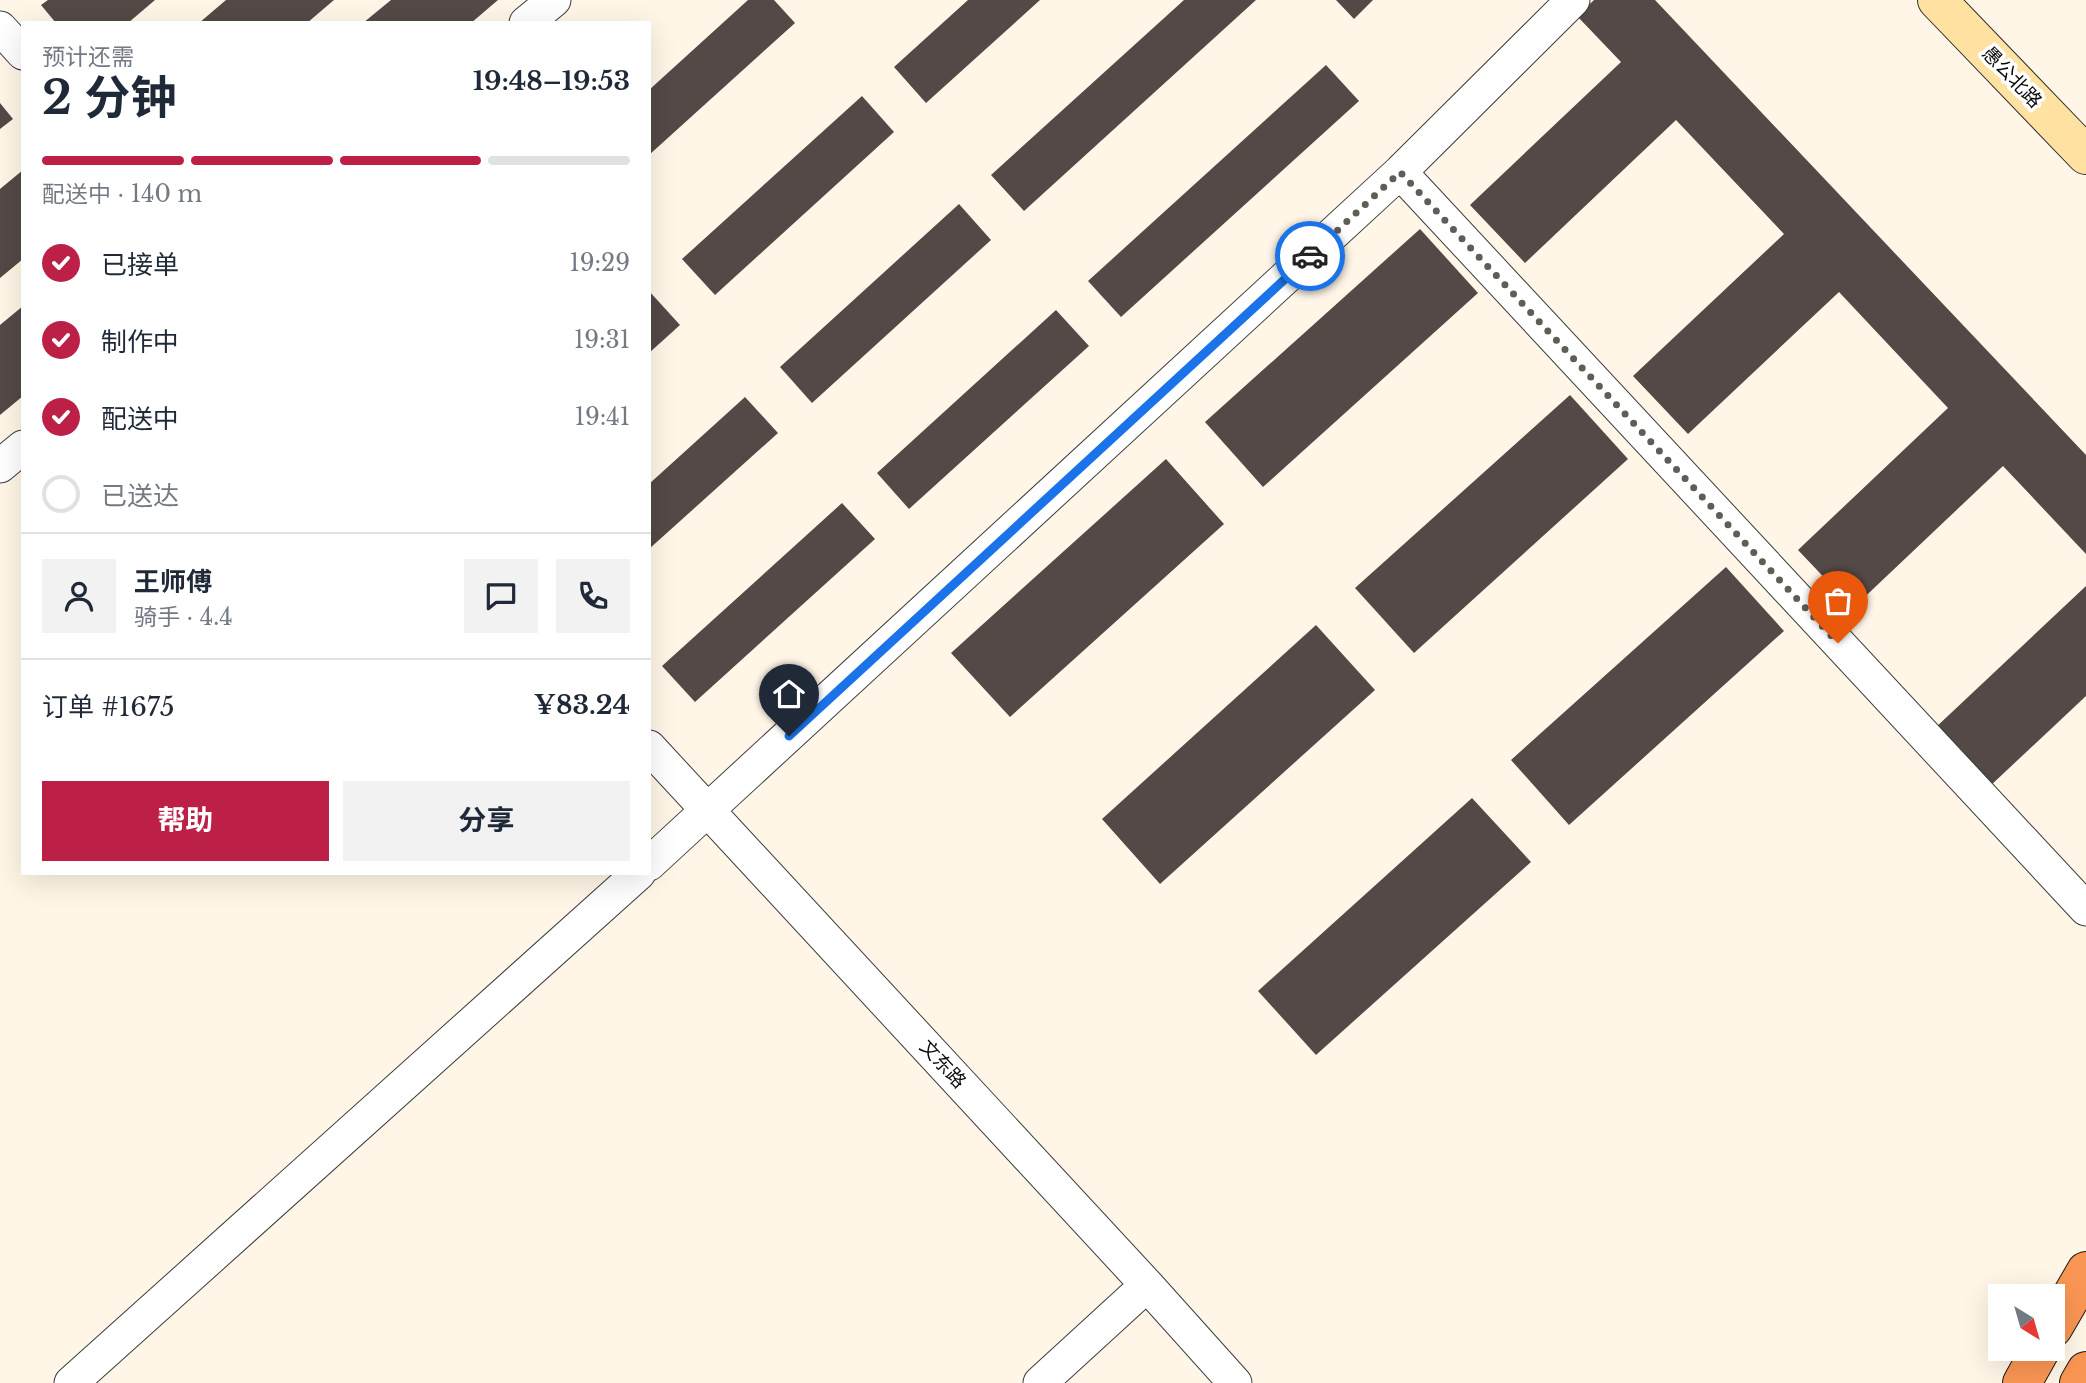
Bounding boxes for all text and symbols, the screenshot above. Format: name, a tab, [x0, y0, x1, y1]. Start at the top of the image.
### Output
street label: 愚公北路	[1977, 42, 2047, 112]
text: 预计还需	[42, 43, 134, 71]
text: 19:48–19:53	[473, 65, 630, 97]
text: 2 分钟	[42, 69, 176, 126]
text: 配送中 · 140 m	[42, 180, 202, 208]
courier	[1275, 221, 1345, 291]
icon: car	[1291, 237, 1329, 275]
icon: check	[42, 244, 80, 282]
text: 已接单	[101, 249, 179, 281]
text: 19:29	[569, 249, 630, 277]
icon: check	[42, 321, 80, 359]
text: 制作中	[101, 326, 179, 358]
text: 19:31	[574, 326, 630, 354]
icon: check	[42, 398, 80, 436]
text: 配送中	[101, 403, 179, 435]
text: 19:41	[575, 403, 630, 431]
text: 已送达	[101, 480, 179, 512]
button: person	[42, 559, 116, 633]
button: chat	[464, 559, 538, 633]
button: phone	[556, 559, 630, 633]
text: 王师傅	[134, 566, 212, 598]
pin	[1808, 571, 1868, 643]
icon: bag	[1819, 582, 1857, 620]
text: 骑手 · 4.4	[134, 603, 233, 631]
pin	[759, 664, 819, 736]
icon: home	[770, 675, 808, 713]
text: ¥83.24	[534, 689, 630, 721]
text: 订单 #1675	[42, 691, 175, 723]
button: 帮助	[42, 781, 329, 861]
button: 分享	[343, 781, 630, 861]
street label: 文东路	[915, 1035, 971, 1093]
north arrow	[1988, 1284, 2065, 1362]
map controls	[1988, 1284, 2065, 1361]

